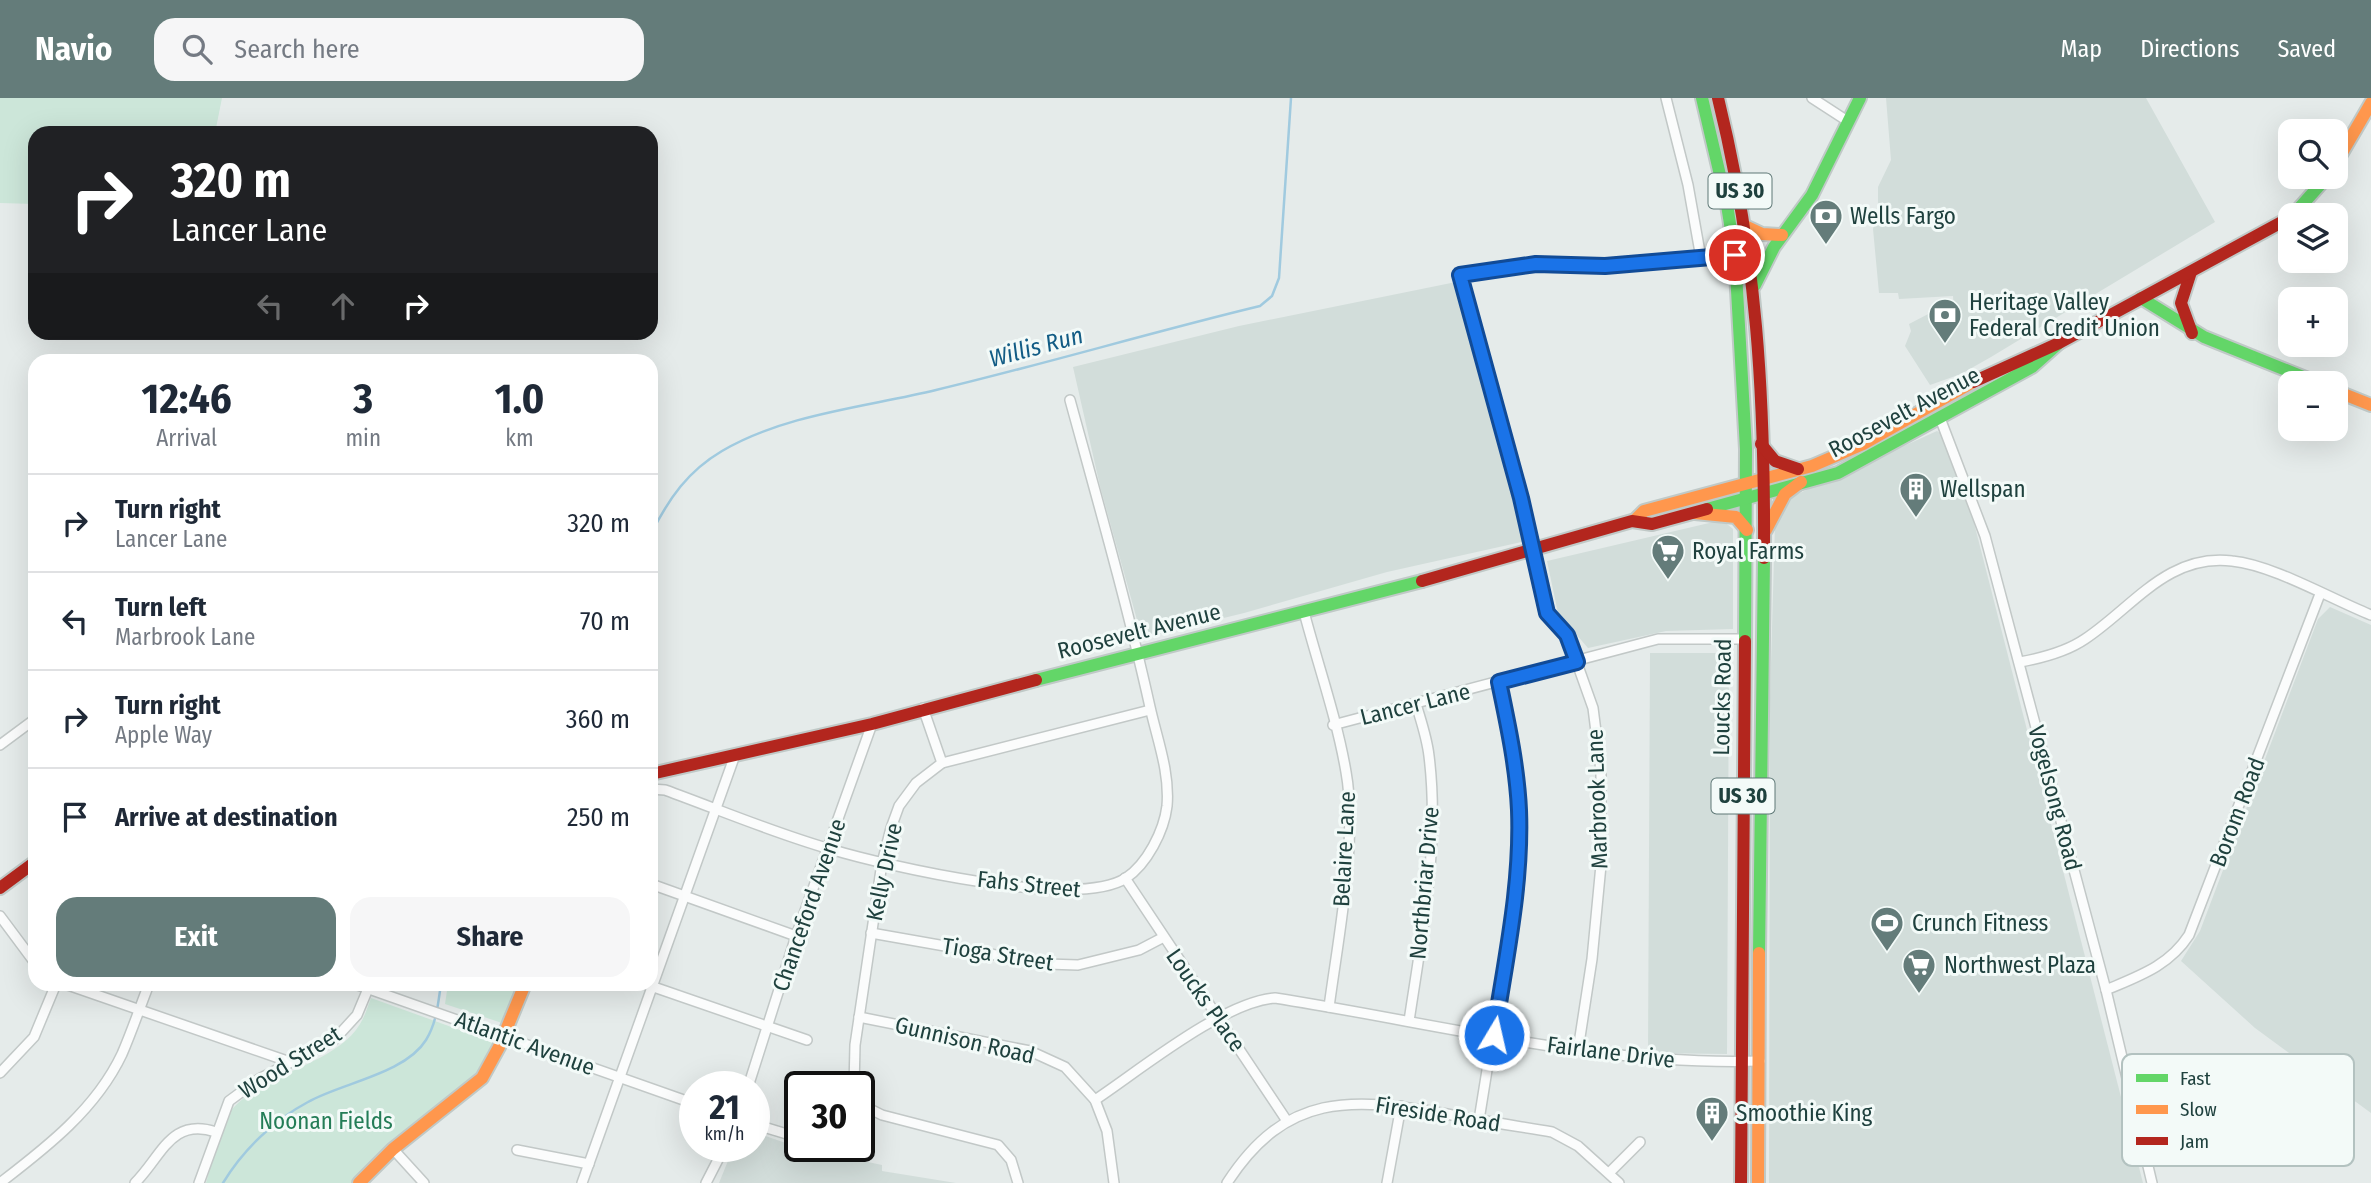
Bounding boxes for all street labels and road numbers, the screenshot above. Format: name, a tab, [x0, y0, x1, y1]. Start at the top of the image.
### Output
road number: US 30	[1708, 174, 1772, 208]
street label: Roosevelt Avenue	[1824, 360, 1984, 464]
street label: Roosevelt Avenue	[1055, 597, 1223, 665]
street label: Loucks Road	[1707, 638, 1737, 756]
street label: Lancer Lane	[1357, 677, 1473, 731]
street label: Vogelsong Road	[2022, 722, 2088, 874]
street label: Marbrook Lane	[1581, 728, 1613, 870]
street label: Borom Road	[2203, 753, 2271, 871]
road number: US 30	[1712, 778, 1774, 814]
street label: Belaire Lane	[1327, 790, 1361, 908]
street label: Northbriar Drive	[1403, 805, 1445, 961]
street label: Chanceford Avenue	[766, 815, 852, 995]
street label: Kelly Drive	[860, 820, 908, 924]
street label: Fahs Street	[976, 865, 1083, 903]
street label: Tioga Street	[940, 931, 1056, 977]
street label: Loucks Place	[1160, 943, 1252, 1057]
street label: Atlantic Avenue	[451, 1005, 599, 1081]
street label: Gunnison Road	[892, 1010, 1038, 1070]
street label: Wood Street	[234, 1019, 347, 1104]
street label: Fairlane Drive	[1545, 1030, 1677, 1074]
street label: Fireside Road	[1373, 1090, 1503, 1138]

